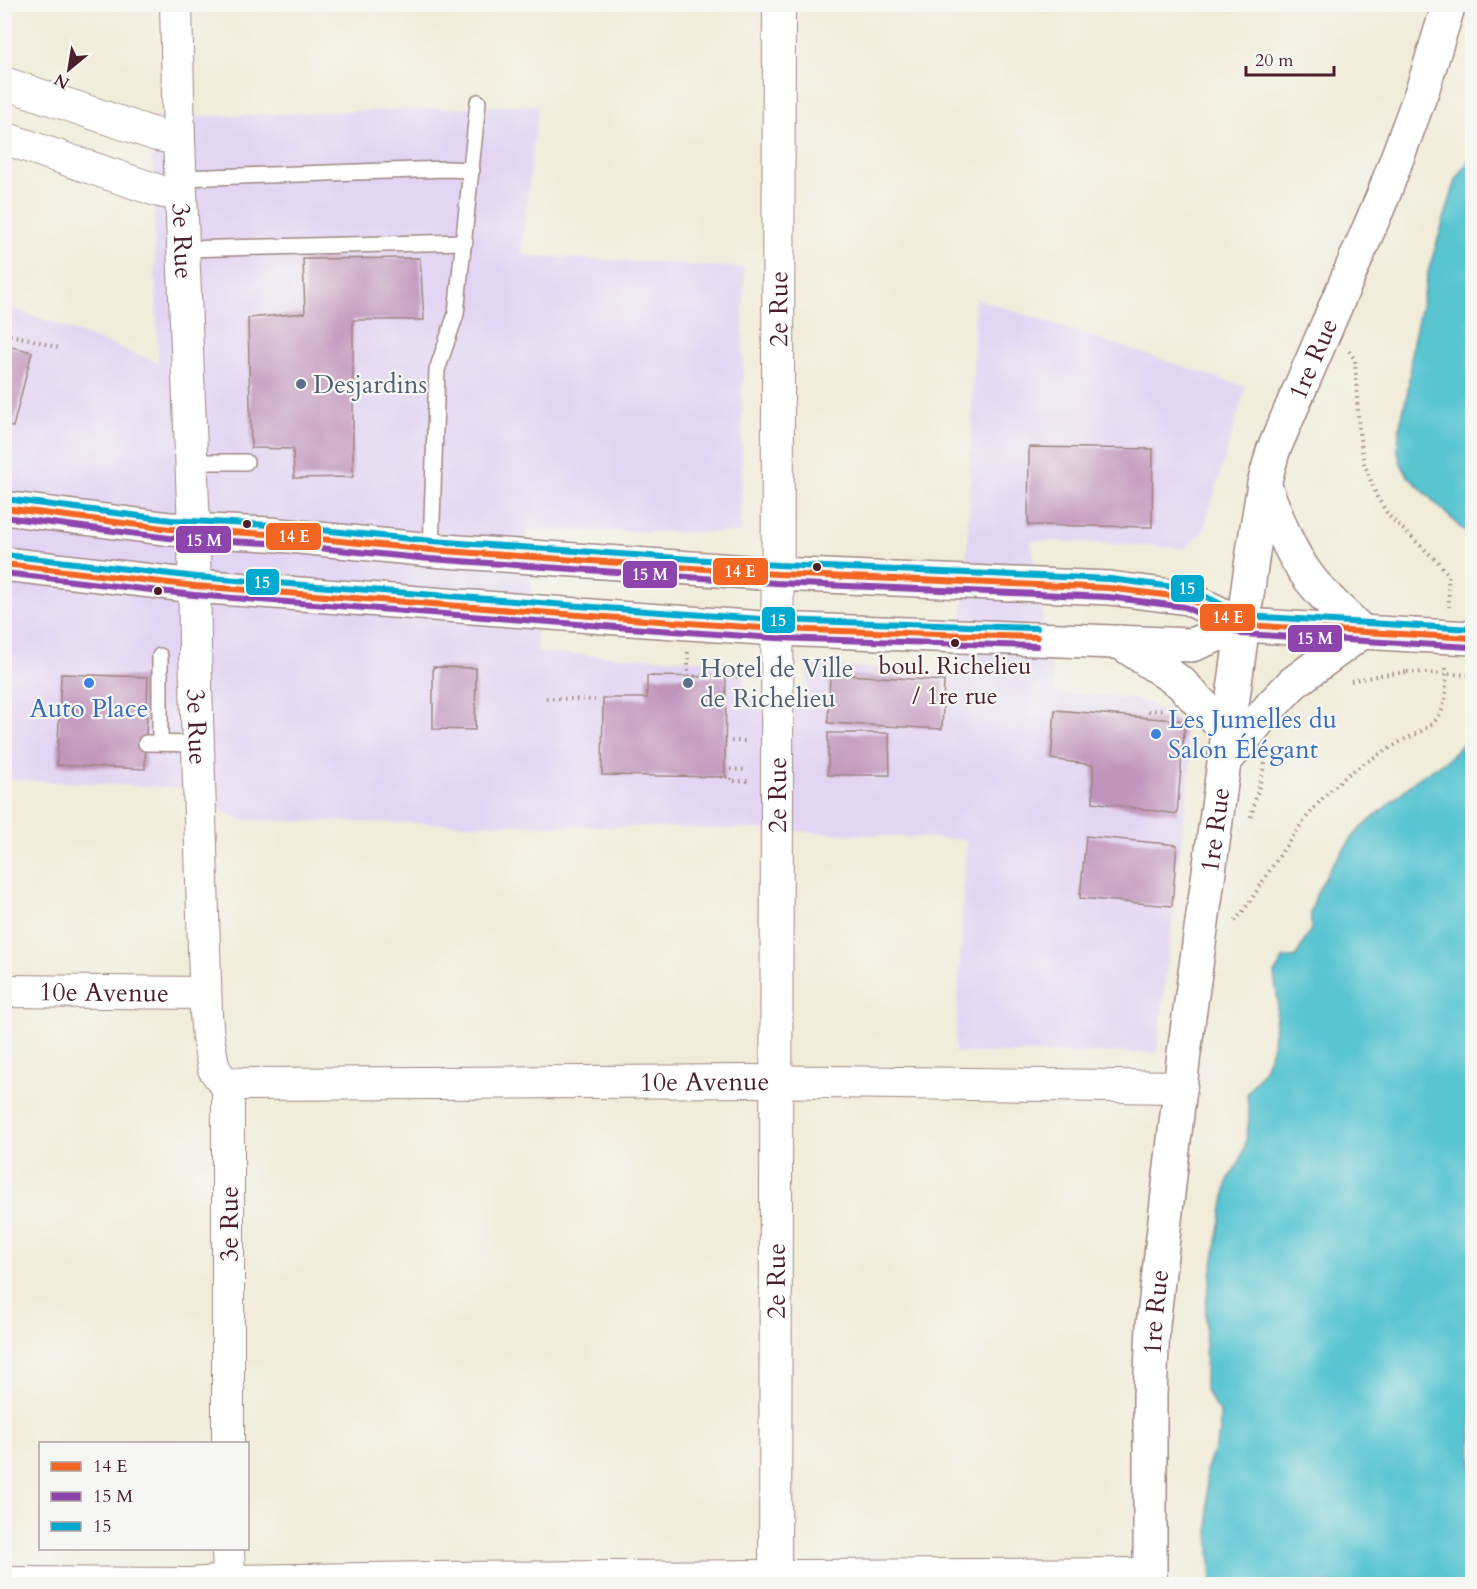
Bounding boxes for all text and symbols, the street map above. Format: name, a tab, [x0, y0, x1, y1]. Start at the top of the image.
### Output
north arrow	[39, 39, 99, 99]
scale bar	[1246, 39, 1334, 77]
text: 20 m	[1255, 48, 1294, 73]
text: N	[50, 68, 74, 94]
street label: 3e Rue	[164, 202, 202, 280]
street label: 2e Rue	[761, 271, 796, 347]
street label: 1re Rue	[1280, 313, 1346, 405]
place label: Desjardins	[313, 367, 427, 402]
marker: Desjardins	[294, 377, 308, 391]
unlabelled marker	[241, 518, 253, 530]
line badge: 14 E	[265, 522, 322, 551]
line badge: 15 M	[175, 525, 232, 554]
text: 14 E	[279, 526, 309, 548]
text: 15 M	[186, 530, 223, 552]
line badge: 14 E	[712, 557, 769, 586]
line badge: 15 M	[622, 560, 678, 589]
text: 14 E	[725, 561, 755, 583]
unlabelled marker	[811, 561, 823, 573]
text: 15 M	[632, 564, 669, 586]
line badge: 15	[245, 568, 280, 596]
text: 15	[254, 572, 270, 594]
line badge: 15	[1170, 574, 1205, 603]
text: 15	[1179, 578, 1195, 600]
unlabelled marker	[152, 585, 164, 597]
line badge: 14 E	[1199, 603, 1256, 632]
line badge: 15	[761, 606, 796, 634]
text: 14 E	[1213, 607, 1243, 629]
text: 15	[770, 610, 786, 632]
line badge: 15 M	[1287, 624, 1343, 653]
text: 15 M	[1297, 628, 1334, 650]
marker: boul. Richelieu / 1re rue	[949, 637, 961, 649]
place label: boul. Richelieu / 1re rue	[879, 650, 1032, 713]
place label: Hotel de Ville de Richelieu	[700, 651, 854, 716]
marker: Auto Place	[82, 676, 96, 690]
marker: Hotel de Ville de Richelieu	[681, 676, 695, 690]
street label: 3e Rue	[179, 688, 216, 765]
place label: Auto Place	[30, 691, 148, 726]
place label: Les Jumelles du Salon Élégant	[1168, 702, 1337, 767]
marker: Les Jumelles du Salon Élégant	[1149, 727, 1163, 741]
street label: 2e Rue	[759, 757, 795, 833]
street label: 1re Rue	[1192, 785, 1238, 875]
street label: 10e Avenue	[39, 974, 169, 1010]
street label: 10e Avenue	[640, 1063, 770, 1099]
street label: 3e Rue	[212, 1186, 247, 1262]
street label: 2e Rue	[758, 1243, 793, 1319]
street label: 1re Rue	[1134, 1268, 1177, 1356]
legend	[39, 1442, 249, 1550]
text: 14 E	[93, 1454, 127, 1479]
text: 15 M	[93, 1484, 133, 1509]
text: 15	[93, 1514, 111, 1539]

